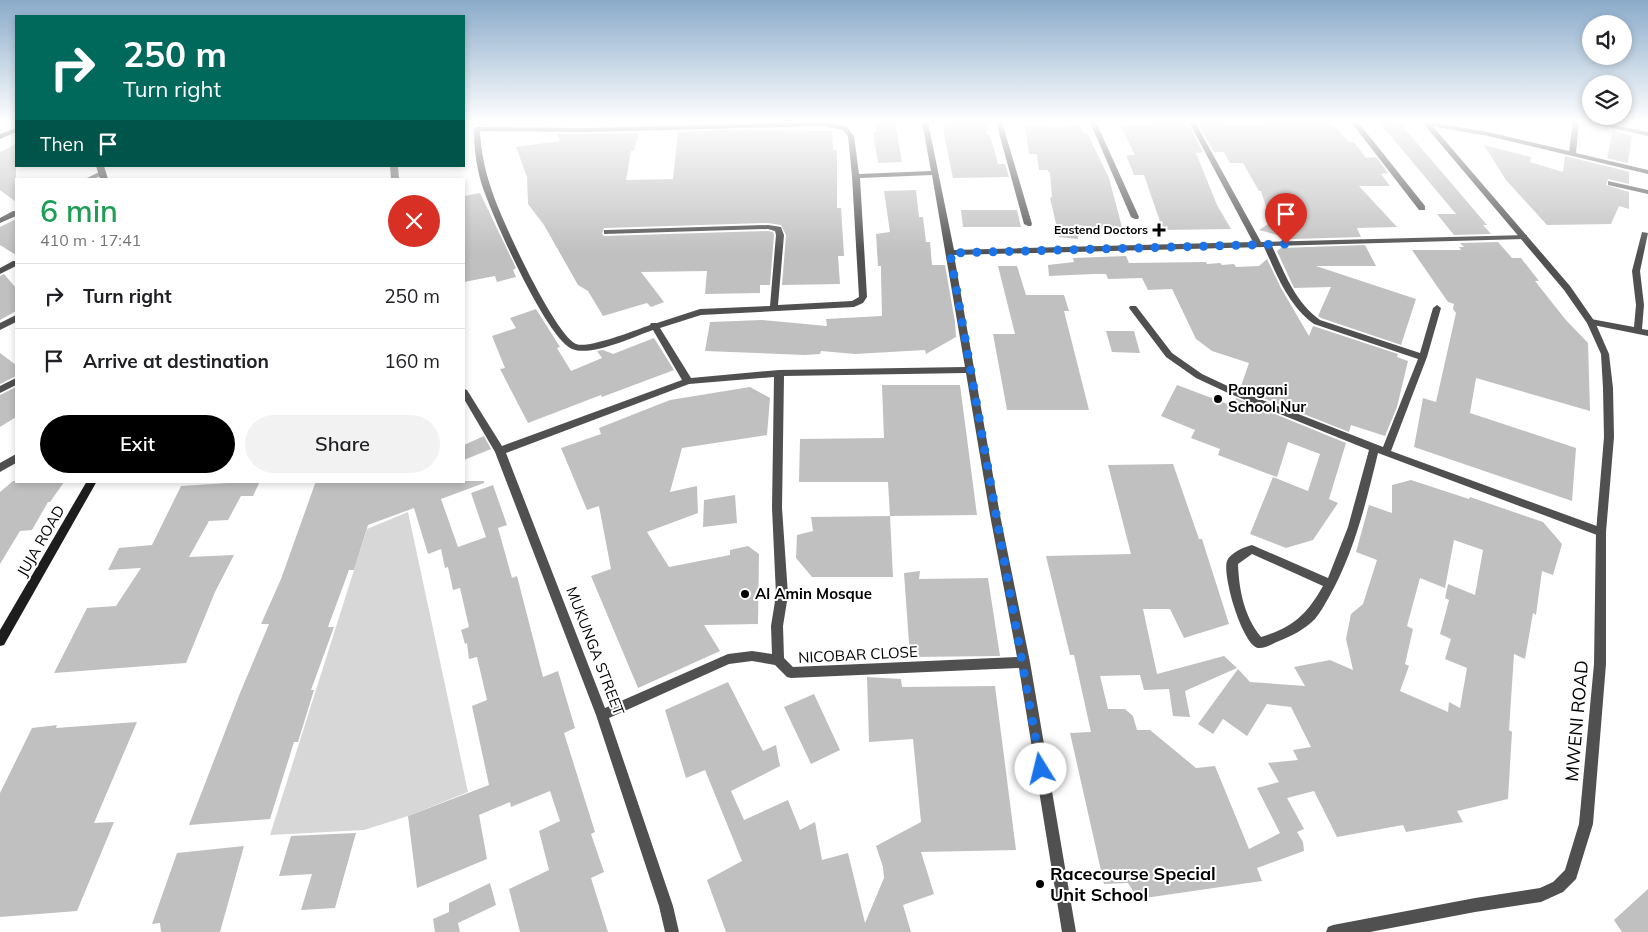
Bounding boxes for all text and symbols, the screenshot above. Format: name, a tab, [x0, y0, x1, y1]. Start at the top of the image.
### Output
map controls	[1582, 15, 1632, 125]
button: sound	[1582, 15, 1632, 65]
text: 250 m	[123, 32, 227, 76]
icon: right	[40, 35, 105, 100]
text: Turn right	[123, 75, 221, 103]
button: layers	[1582, 75, 1632, 125]
icon: arrive	[94, 130, 122, 158]
text: Then	[40, 132, 84, 156]
text: 6 min	[40, 192, 118, 230]
pin	[1265, 193, 1307, 244]
button: close	[388, 195, 440, 247]
icon: arrive	[1272, 200, 1300, 228]
place label: Eastend Doctors	[1054, 222, 1148, 237]
marker: Eastend Doctors	[1152, 223, 1166, 237]
text: 410 m · 17:41	[40, 230, 141, 250]
icon: right	[40, 282, 68, 310]
text: Turn right	[83, 284, 172, 308]
text: 250 m	[384, 284, 440, 308]
icon: arrive	[40, 347, 68, 375]
text: Arrive at destination	[83, 349, 269, 373]
text: 160 m	[384, 349, 440, 373]
place label: Pangani School Nur	[1228, 380, 1306, 416]
marker: Pangani School Nur	[1212, 393, 1224, 405]
button: Exit	[40, 415, 235, 473]
button: Share	[245, 415, 440, 473]
street label: JUJA ROAD	[13, 502, 69, 580]
street label: MUKUNGA STREET	[562, 584, 629, 718]
place label: Al Amin Mosque	[755, 584, 872, 603]
marker: Al Amin Mosque	[739, 588, 751, 600]
street label: NICOBAR CLOSE	[798, 642, 918, 667]
street label: MWENI ROAD	[1560, 659, 1593, 783]
position arrow	[1014, 742, 1066, 794]
place label: Racecourse Special Unit School	[1050, 862, 1216, 906]
marker: Racecourse Special Unit School	[1034, 878, 1046, 890]

